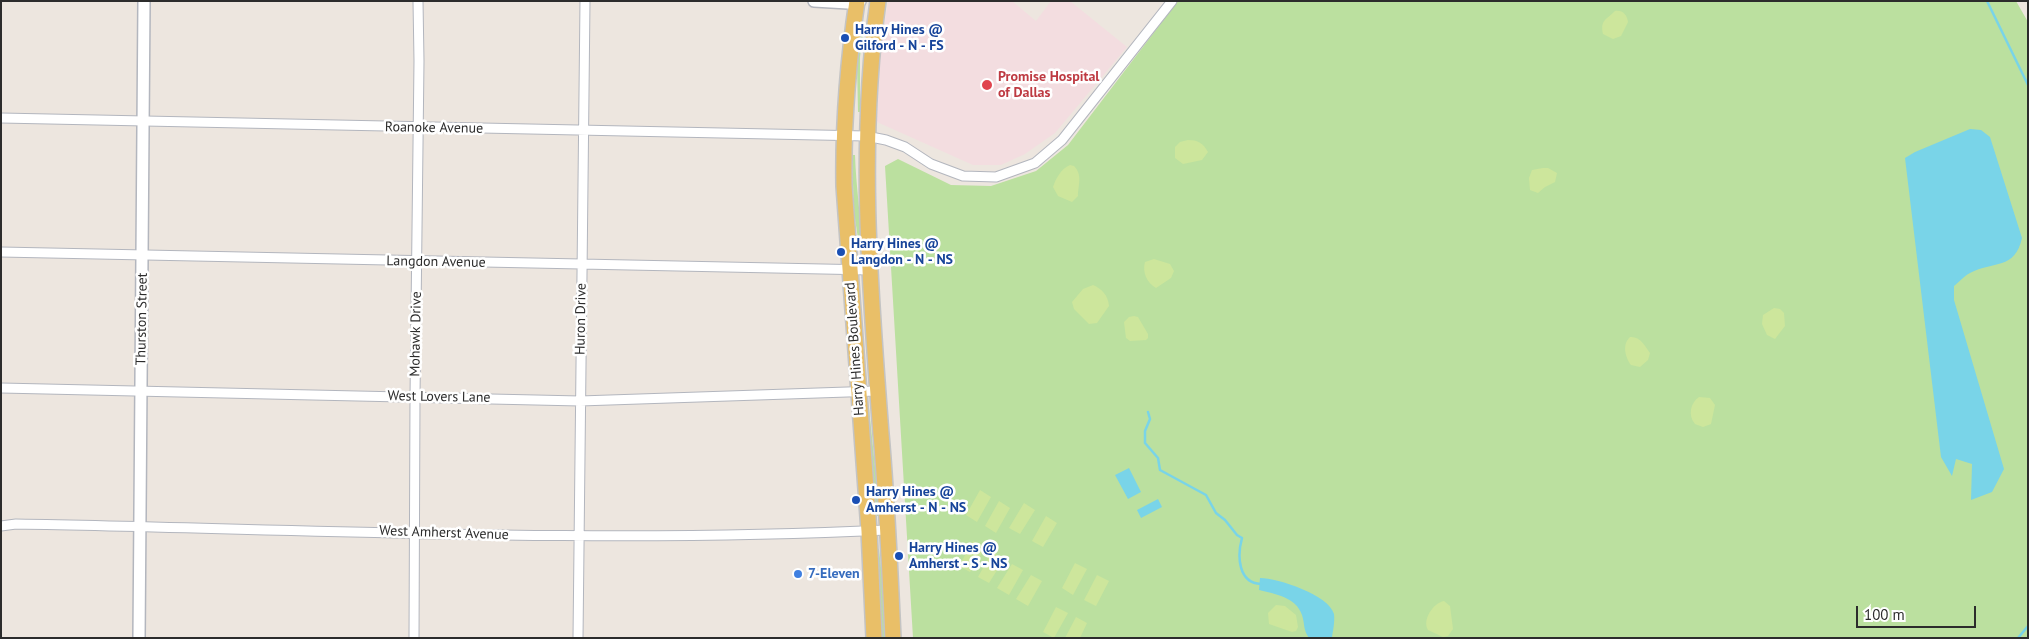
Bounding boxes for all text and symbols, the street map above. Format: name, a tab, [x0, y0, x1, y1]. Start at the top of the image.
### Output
place label: Harry Hines @ Gilford - N - FS	[855, 22, 944, 54]
marker: Harry Hines @ Gilford - N - FS	[839, 32, 851, 44]
place label: Promise Hospital of Dallas	[998, 69, 1099, 102]
marker: Promise Hospital of Dallas	[980, 78, 994, 92]
street label: Roanoke Avenue	[385, 119, 483, 137]
place label: Harry Hines @ Langdon - N - NS	[851, 236, 953, 268]
marker: Harry Hines @ Langdon - N - NS	[835, 246, 847, 258]
street label: Langdon Avenue	[386, 253, 486, 271]
street label: Thurston Street	[133, 272, 151, 366]
street label: Harry Hines Boulevard	[842, 282, 868, 416]
street label: Huron Drive	[572, 283, 590, 355]
street label: Mohawk Drive	[407, 291, 425, 377]
street label: West Lovers Lane	[387, 388, 491, 406]
place label: Harry Hines @ Amherst - N - NS	[866, 484, 966, 516]
marker: Harry Hines @ Amherst - N - NS	[850, 494, 862, 506]
street label: West Amherst Avenue	[379, 522, 509, 544]
place label: Harry Hines @ Amherst - S - NS	[909, 540, 1007, 572]
marker: Harry Hines @ Amherst - S - NS	[893, 550, 905, 562]
place label: 7-Eleven	[808, 566, 860, 582]
marker: 7-Eleven	[792, 568, 804, 580]
scale bar	[1859, 596, 1979, 628]
text: 100 m	[1864, 605, 1905, 624]

